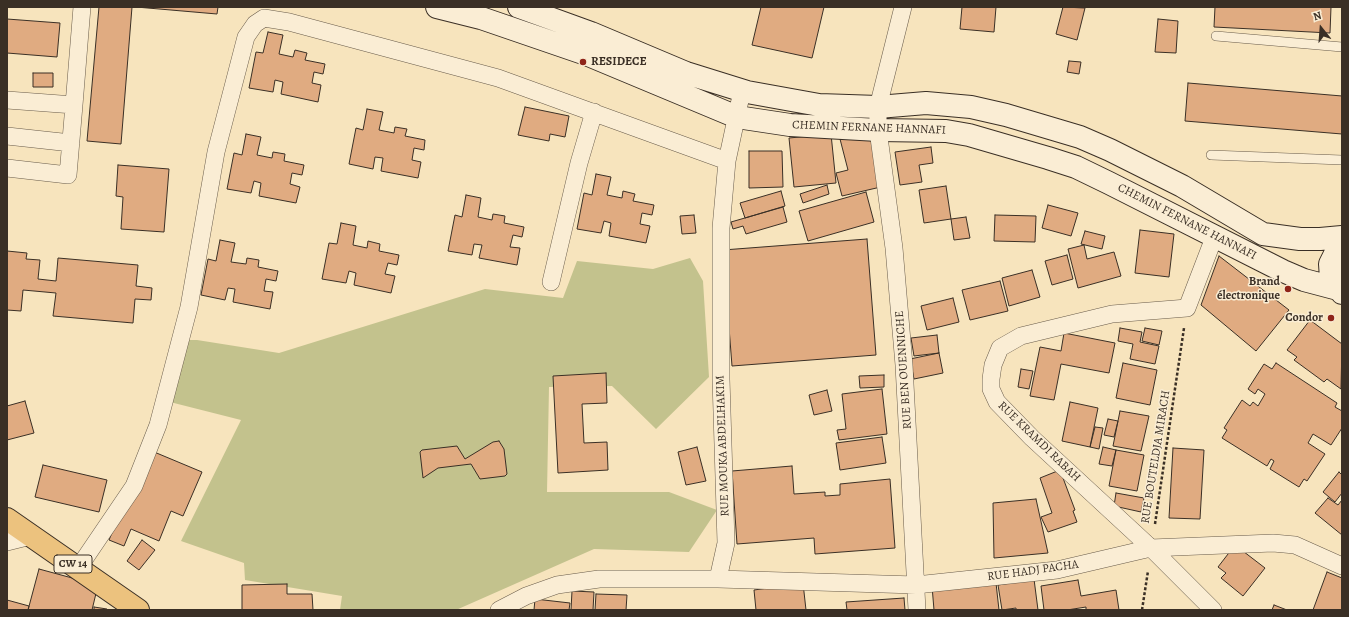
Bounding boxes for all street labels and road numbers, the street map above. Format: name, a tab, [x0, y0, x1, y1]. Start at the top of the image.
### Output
street label: CHEMIN FERNANE HANNAFI	[792, 118, 946, 138]
street label: CHEMIN FERNANE HANNAFI	[1115, 181, 1259, 263]
street label: RUE BEN OUENNICHE	[893, 310, 915, 430]
street label: RUE MOUKA ABDELHAKIM	[713, 375, 733, 517]
street label: RUE BOUTELDJA MIRACH	[1138, 389, 1174, 525]
street label: RUE KRAMDI RABAH	[995, 399, 1083, 485]
road number: CW 14	[54, 555, 92, 573]
street label: RUE HADJ PACHA	[986, 557, 1080, 585]

